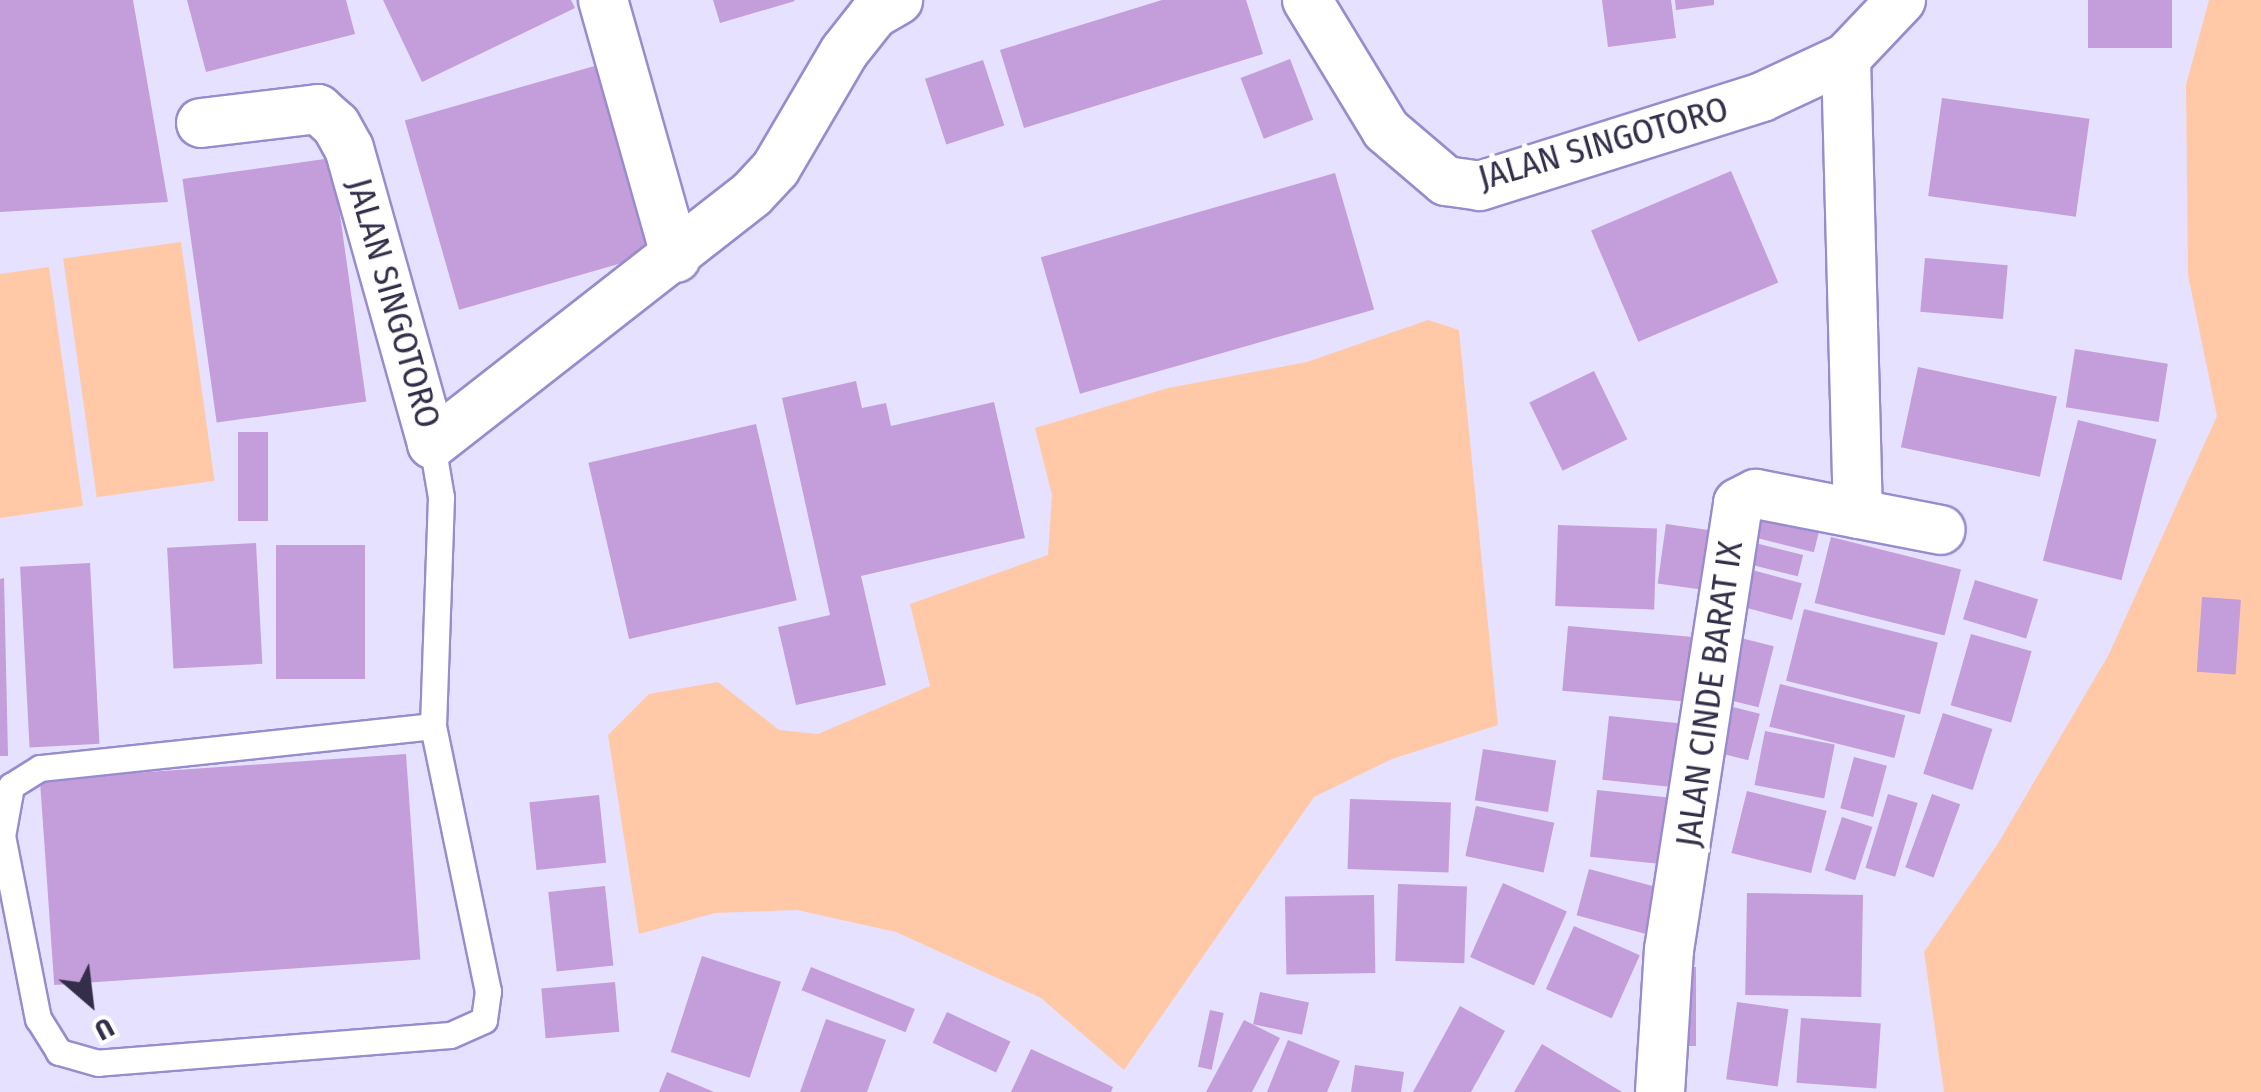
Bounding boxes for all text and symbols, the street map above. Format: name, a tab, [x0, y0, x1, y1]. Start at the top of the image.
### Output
street label: JALAN SINGOTORO	[1473, 87, 1733, 199]
street label: JALAN SINGOTORO	[338, 173, 450, 433]
street label: JALAN CINDE BARAT IX	[1667, 538, 1751, 850]
north arrow	[40, 952, 140, 1052]
text: U	[89, 1011, 119, 1047]

